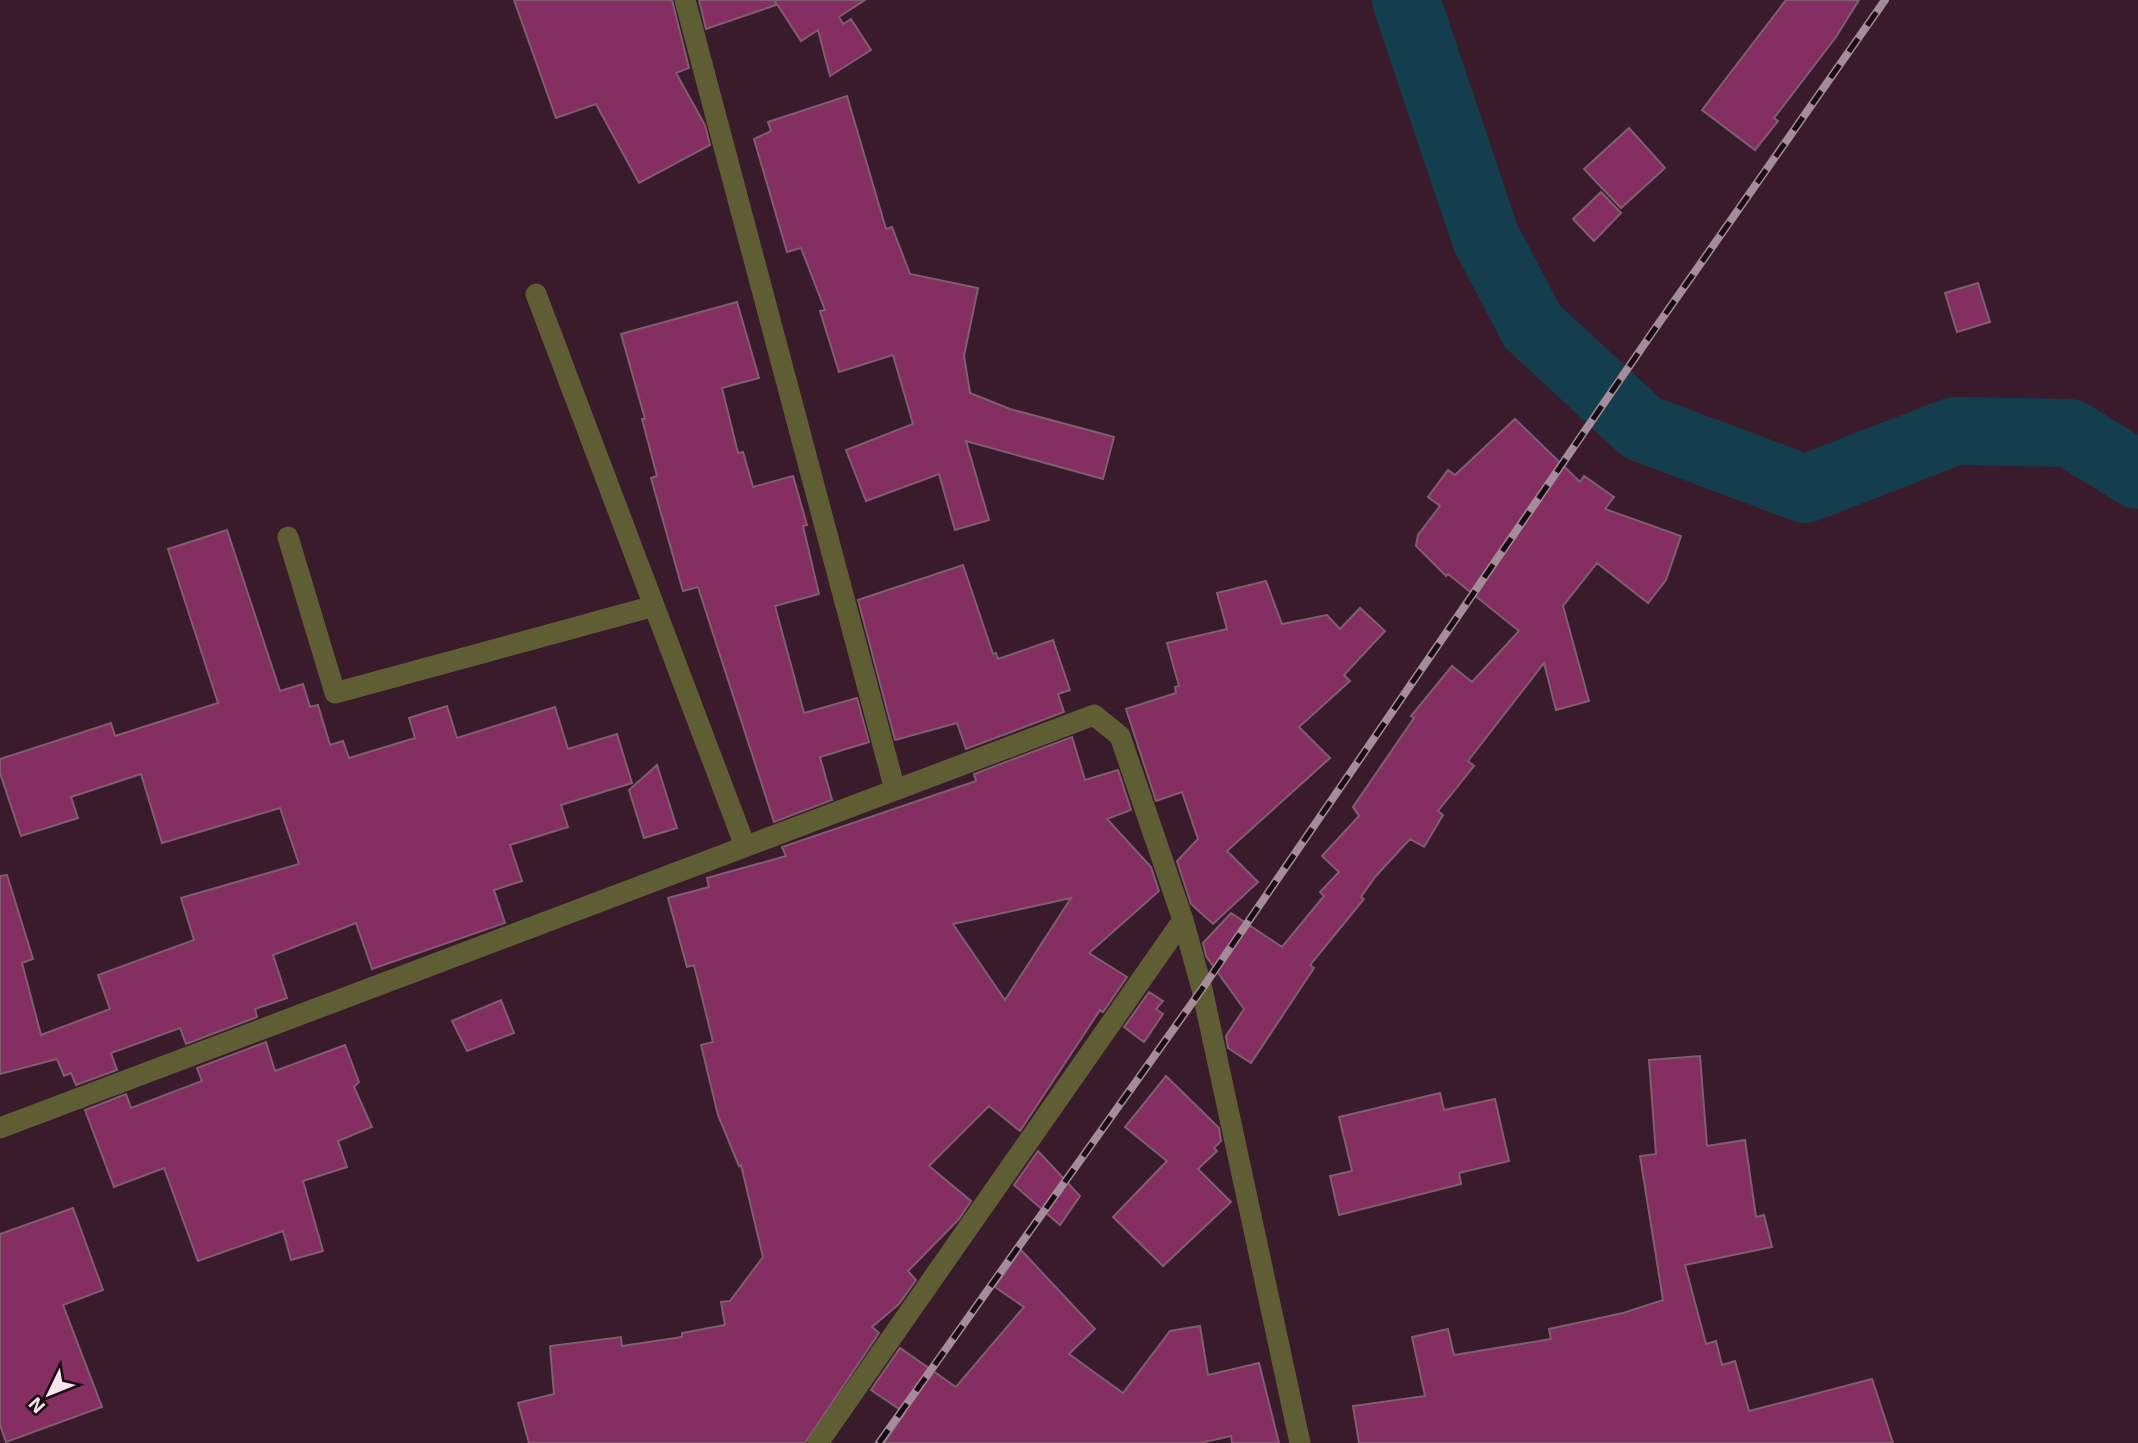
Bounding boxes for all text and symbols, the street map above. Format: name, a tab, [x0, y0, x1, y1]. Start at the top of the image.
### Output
north arrow	[14, 1359, 84, 1429]
text: N	[23, 1393, 49, 1419]

